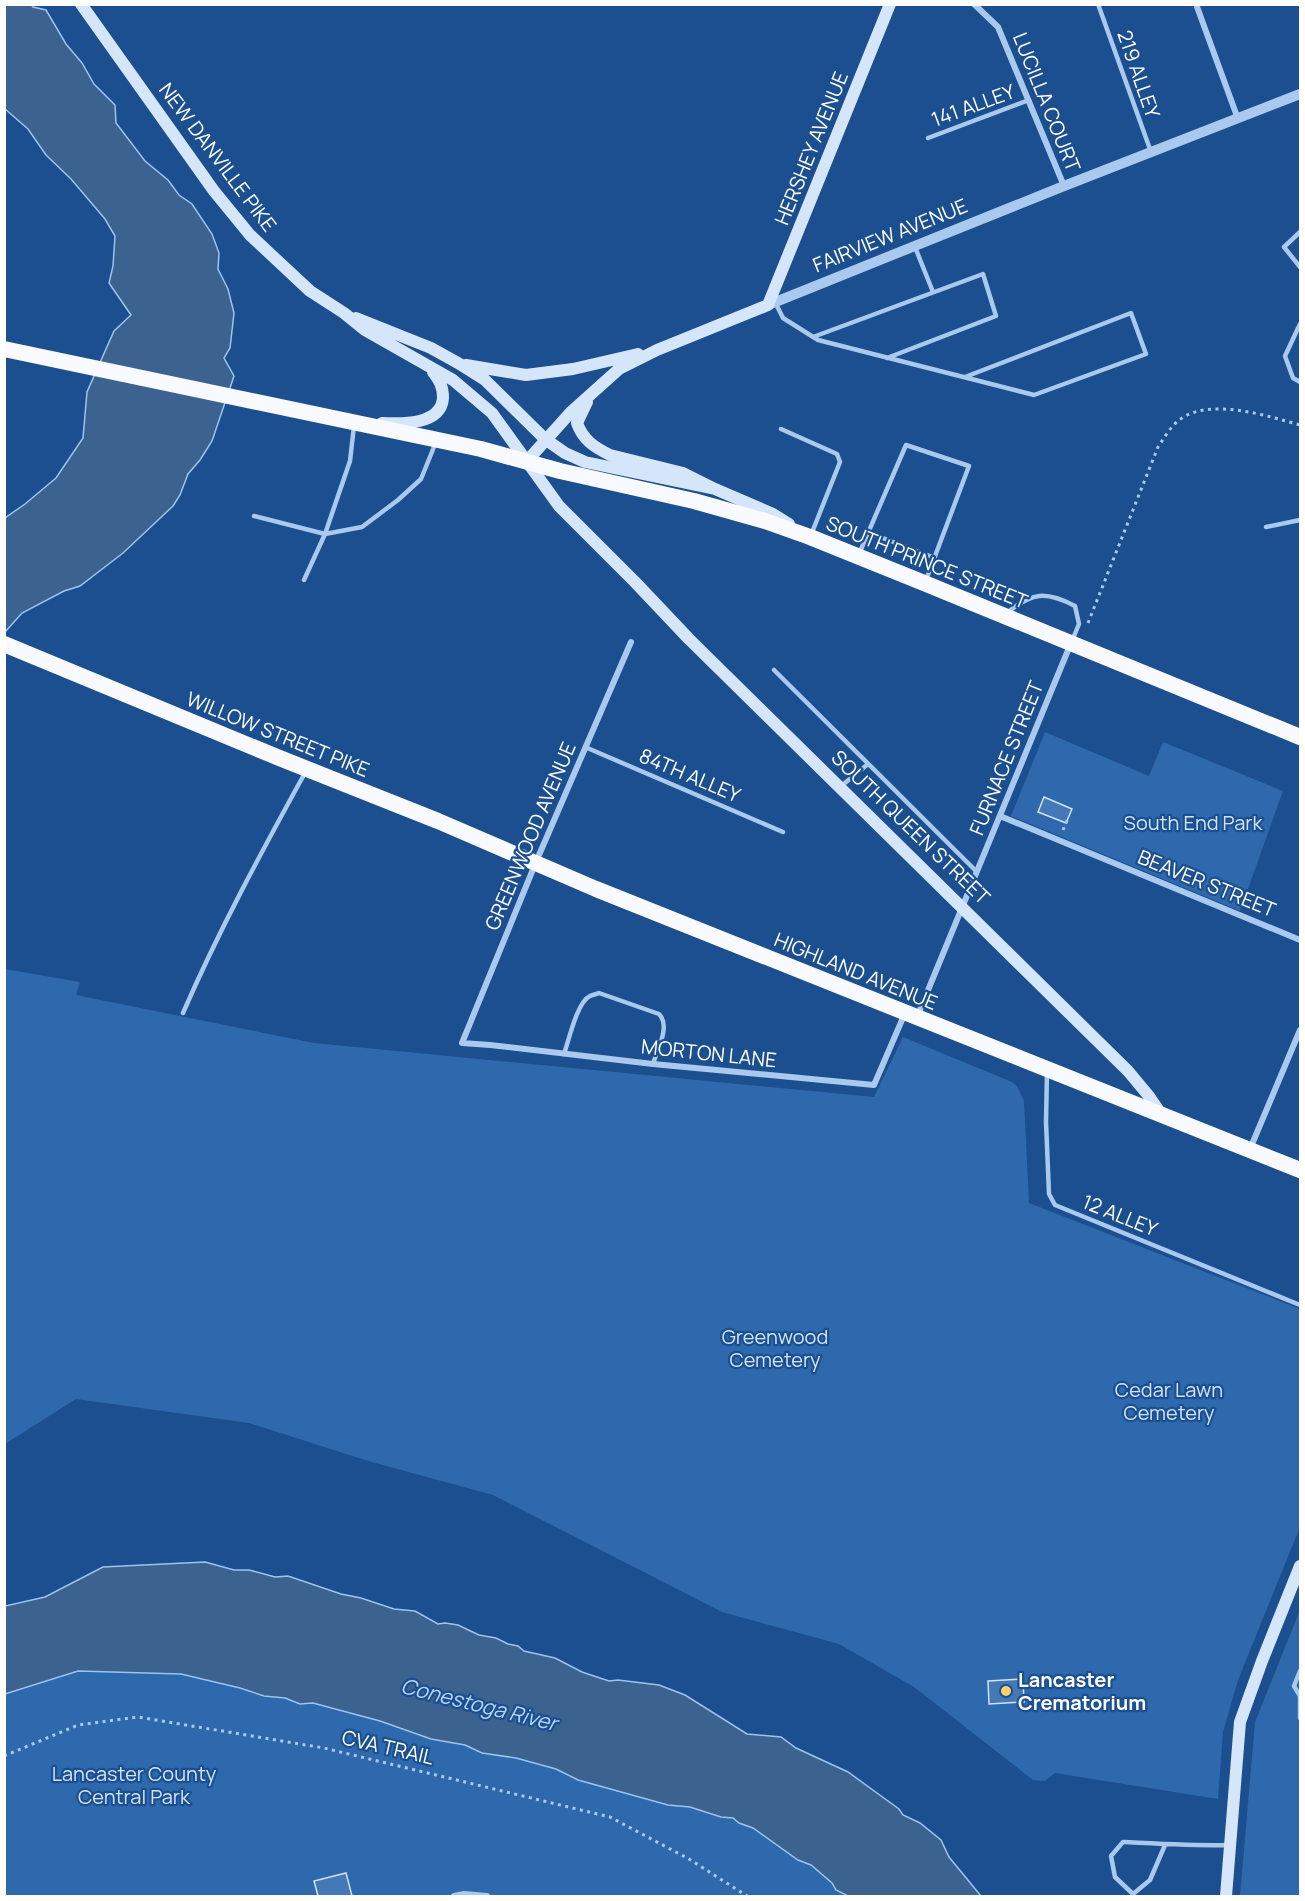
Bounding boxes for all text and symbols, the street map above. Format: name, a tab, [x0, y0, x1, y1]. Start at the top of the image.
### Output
street label: 219 ALLEY	[1111, 26, 1167, 122]
street label: LUCILLA COURT	[1007, 28, 1087, 176]
street label: HERSHEY AVENUE	[768, 67, 854, 229]
street label: NEW DANVILLE PIKE	[153, 77, 283, 237]
street label: 141 ALLEY	[928, 77, 1019, 133]
street label: FAIRVIEW AVENUE	[809, 192, 971, 278]
street label: SOUTH PRINCE STREET	[822, 509, 1032, 615]
street label: FURNACE STREET	[963, 677, 1049, 839]
street label: WILLOW STREET PIKE	[183, 685, 373, 783]
street label: GREENWOOD AVENUE	[478, 738, 582, 934]
street label: 84TH ALLEY	[635, 742, 746, 809]
street label: SOUTH QUEEN STREET	[826, 744, 996, 910]
park label: South End Park	[1124, 809, 1263, 836]
street label: BEAVER STREET	[1134, 843, 1280, 923]
street label: HIGHLAND AVENUE	[770, 926, 942, 1016]
street label: MORTON LANE	[640, 1032, 778, 1074]
street label: 12 ALLEY	[1078, 1188, 1162, 1243]
park label: Greenwood Cemetery	[722, 1323, 828, 1373]
park label: Cedar Lawn Cemetery	[1115, 1376, 1223, 1426]
place label: Lancaster Crematorium	[1018, 1666, 1146, 1716]
water label: Conestoga River	[398, 1671, 562, 1738]
marker: Lancaster Crematorium	[999, 1684, 1013, 1698]
street label: CVA TRAIL	[339, 1723, 437, 1771]
park label: Lancaster County Central Park	[52, 1760, 217, 1810]

